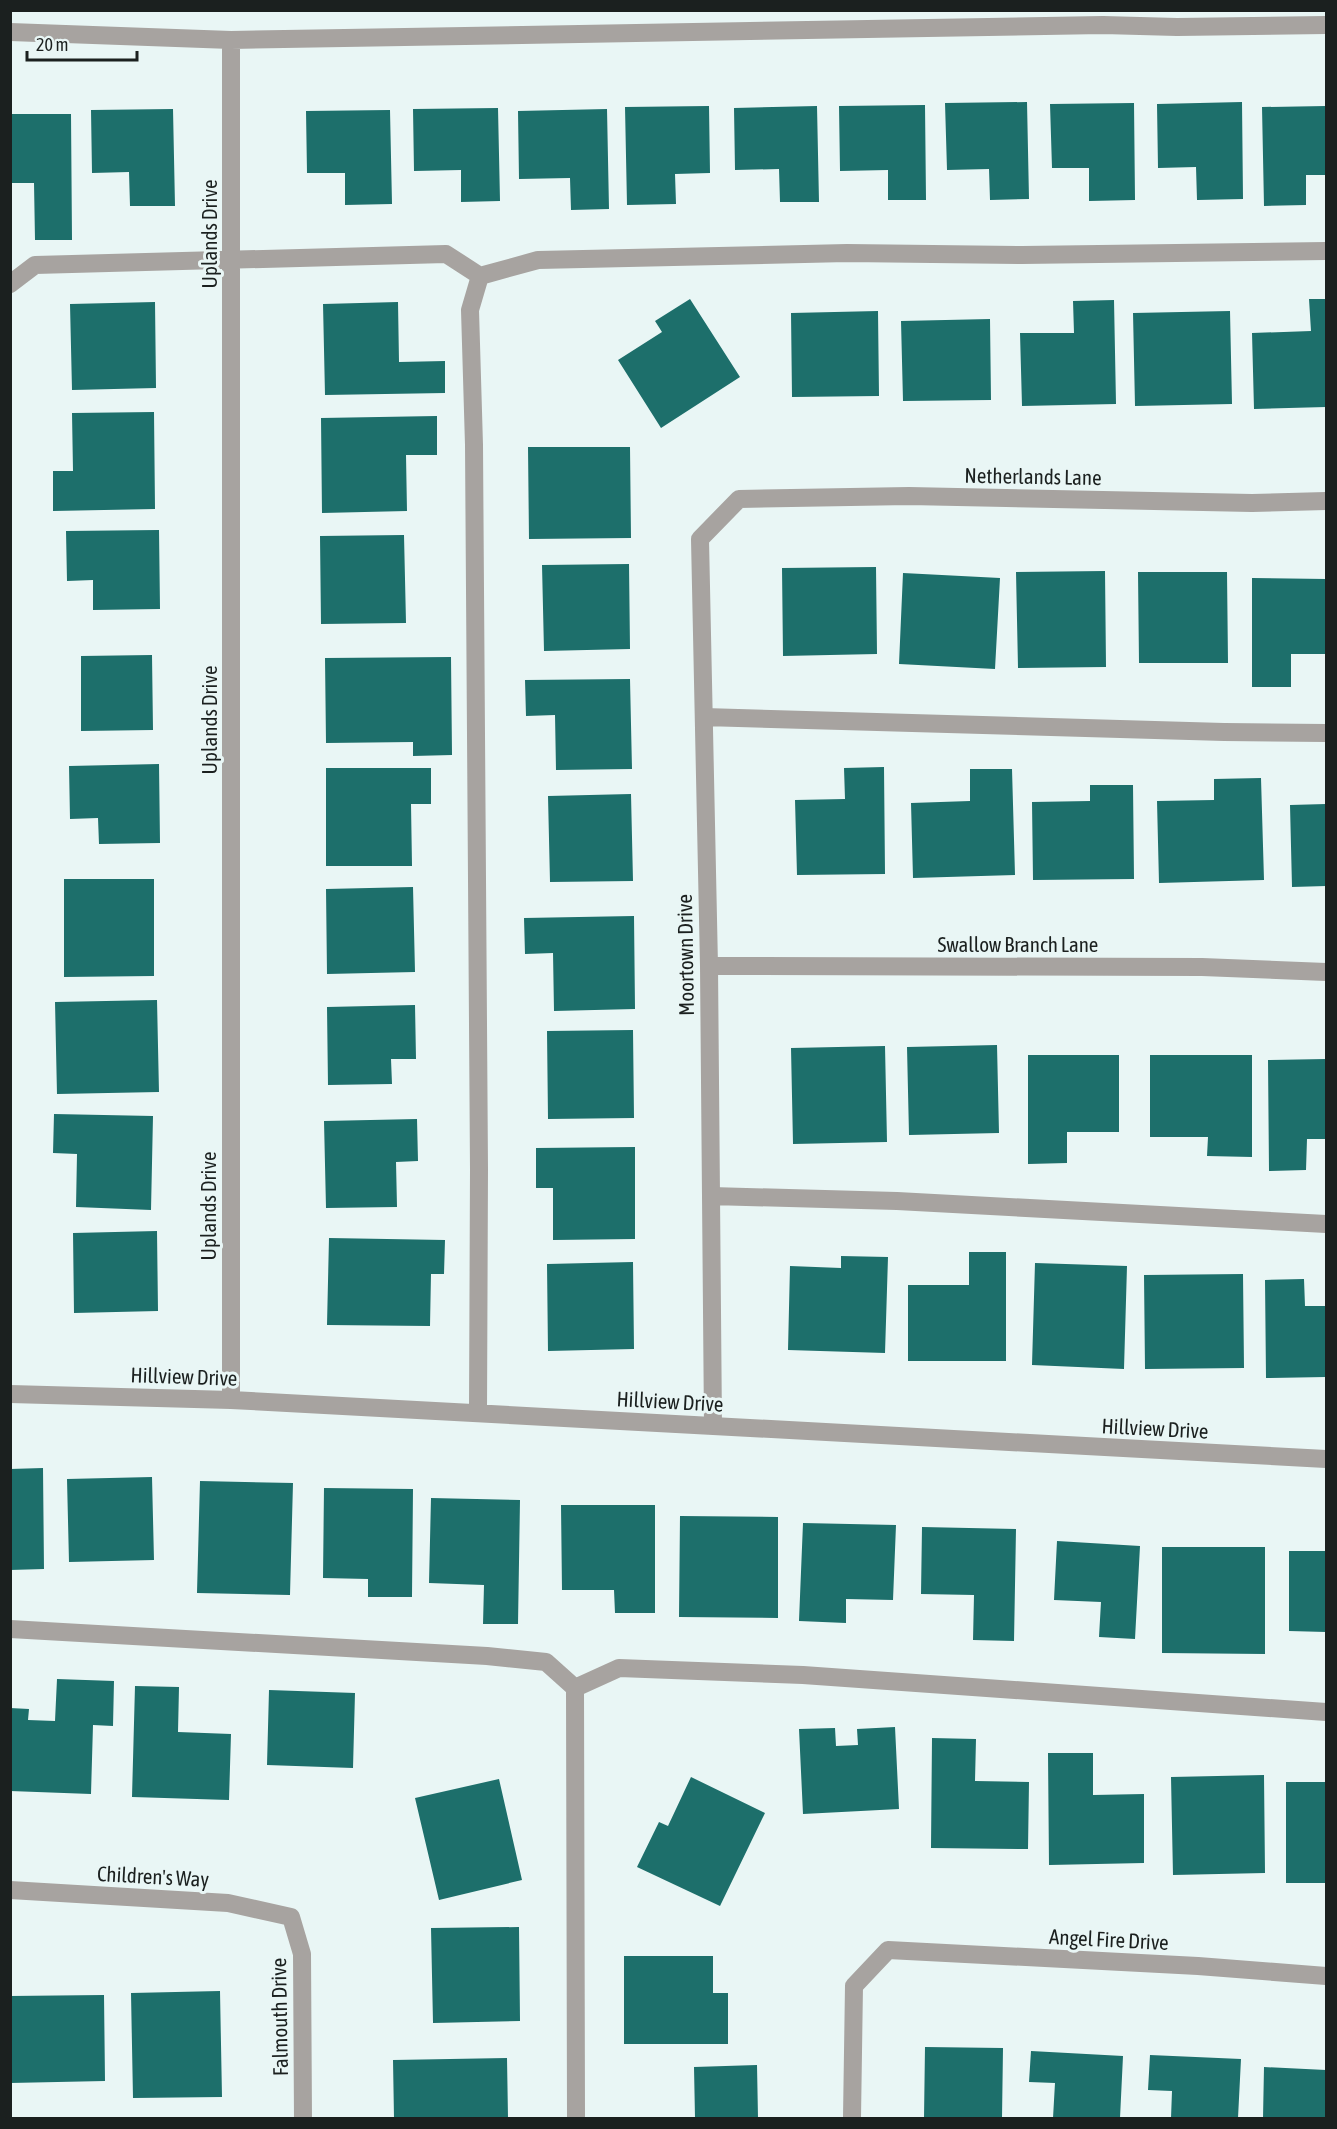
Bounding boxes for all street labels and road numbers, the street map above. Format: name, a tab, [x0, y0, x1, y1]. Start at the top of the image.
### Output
street label: Uplands Drive	[197, 180, 221, 288]
street label: Netherlands Lane	[964, 463, 1102, 489]
street label: Uplands Drive	[197, 666, 221, 774]
street label: Moortown Drive	[672, 894, 698, 1016]
street label: Swallow Branch Lane	[938, 932, 1098, 956]
street label: Uplands Drive	[196, 1152, 220, 1260]
street label: Hillview Drive	[130, 1362, 238, 1390]
street label: Hillview Drive	[616, 1386, 724, 1416]
street label: Hillview Drive	[1101, 1413, 1209, 1443]
street label: Children's Way	[96, 1861, 210, 1891]
street label: Angel Fire Drive	[1049, 1924, 1169, 1954]
street label: Falmouth Drive	[266, 1958, 292, 2076]

